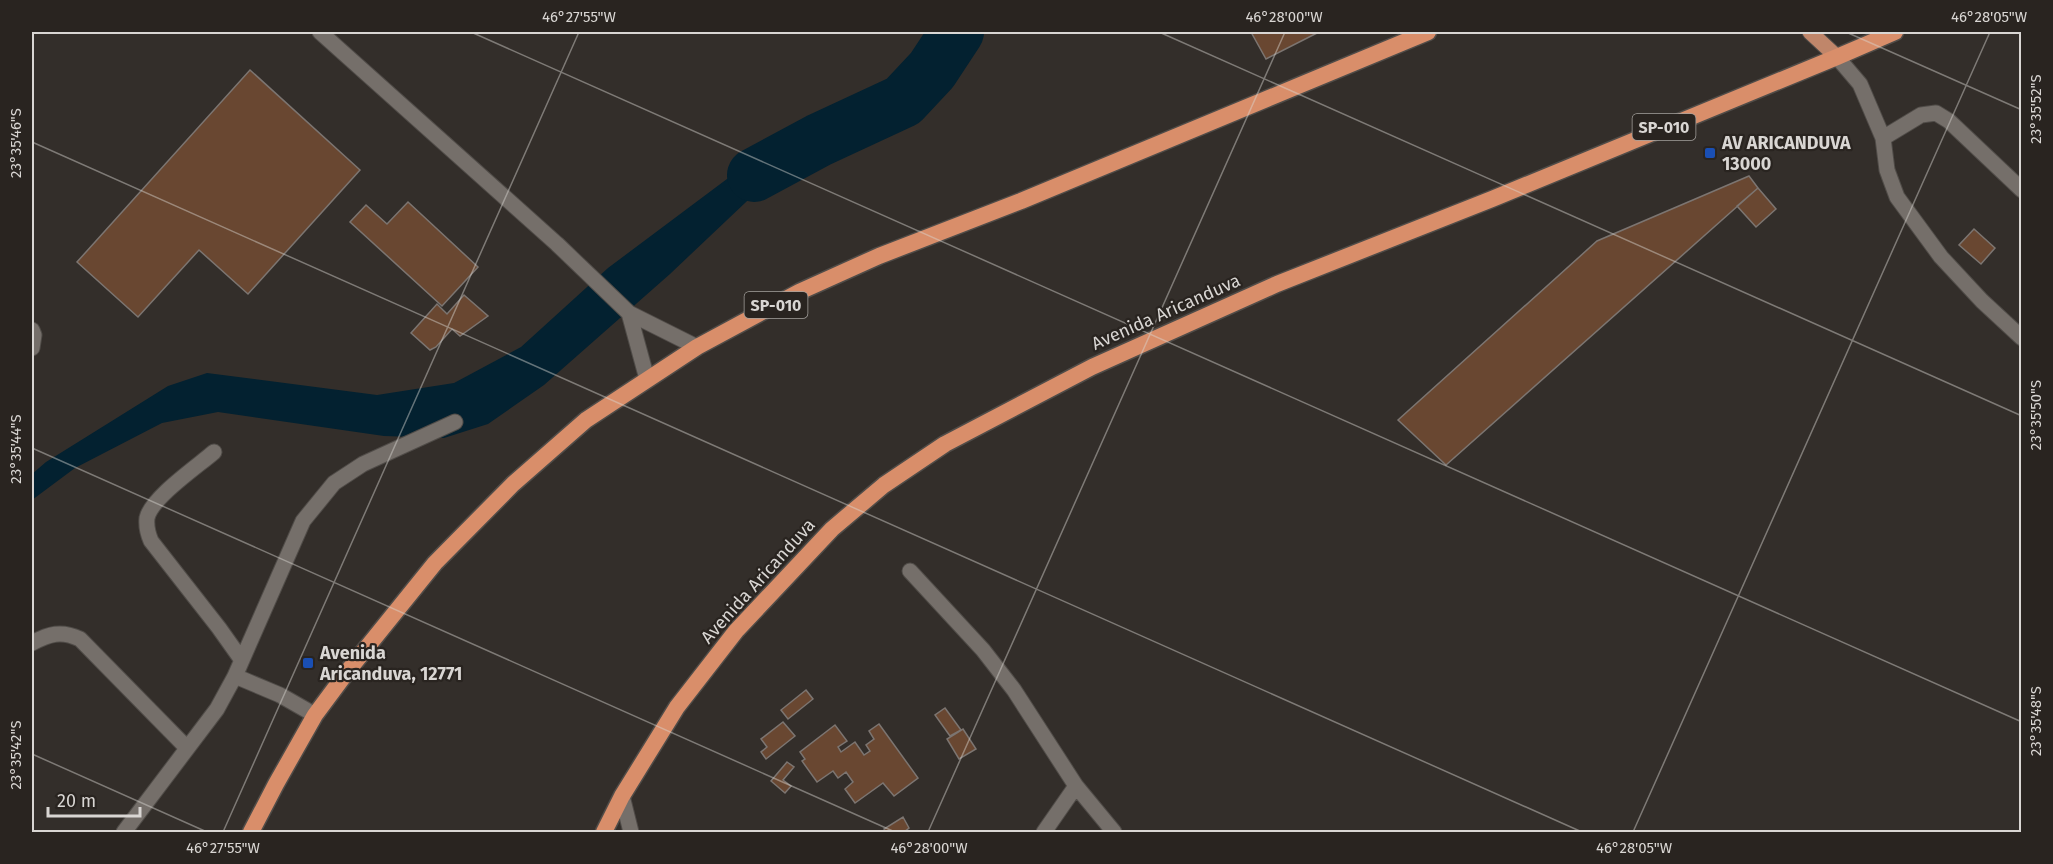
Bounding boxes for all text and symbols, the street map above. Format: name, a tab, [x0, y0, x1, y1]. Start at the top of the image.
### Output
text: 46°27'55"W	[542, 8, 617, 26]
text: 46°28'00"W	[1245, 8, 1323, 26]
text: 46°28'05"W	[1951, 8, 2028, 26]
text: 23°35'52"S	[2027, 74, 2045, 144]
text: 23°35'46"S	[7, 108, 25, 178]
road number: SP-010	[1632, 114, 1696, 140]
place label: AV ARICANDUVA 13000	[1721, 132, 1851, 175]
marker: AV ARICANDUVA 13000	[1703, 146, 1717, 160]
street label: Avenida Aricanduva	[1088, 269, 1244, 355]
road number: SP-010	[744, 292, 808, 318]
text: 23°35'50"S	[2027, 380, 2045, 450]
text: 23°35'44"S	[7, 414, 25, 484]
street label: Avenida Aricanduva	[696, 514, 820, 648]
place label: Avenida Aricanduva, 12771	[319, 642, 462, 685]
marker: Avenida Aricanduva, 12771	[301, 656, 315, 670]
text: 23°35'48"S	[2027, 686, 2045, 756]
text: 23°35'42"S	[7, 720, 25, 790]
scale bar	[48, 780, 140, 818]
text: 20 m	[57, 790, 96, 812]
text: 46°27'55"W	[186, 839, 261, 857]
text: 46°28'00"W	[890, 839, 968, 857]
text: 46°28'05"W	[1596, 839, 1673, 857]

